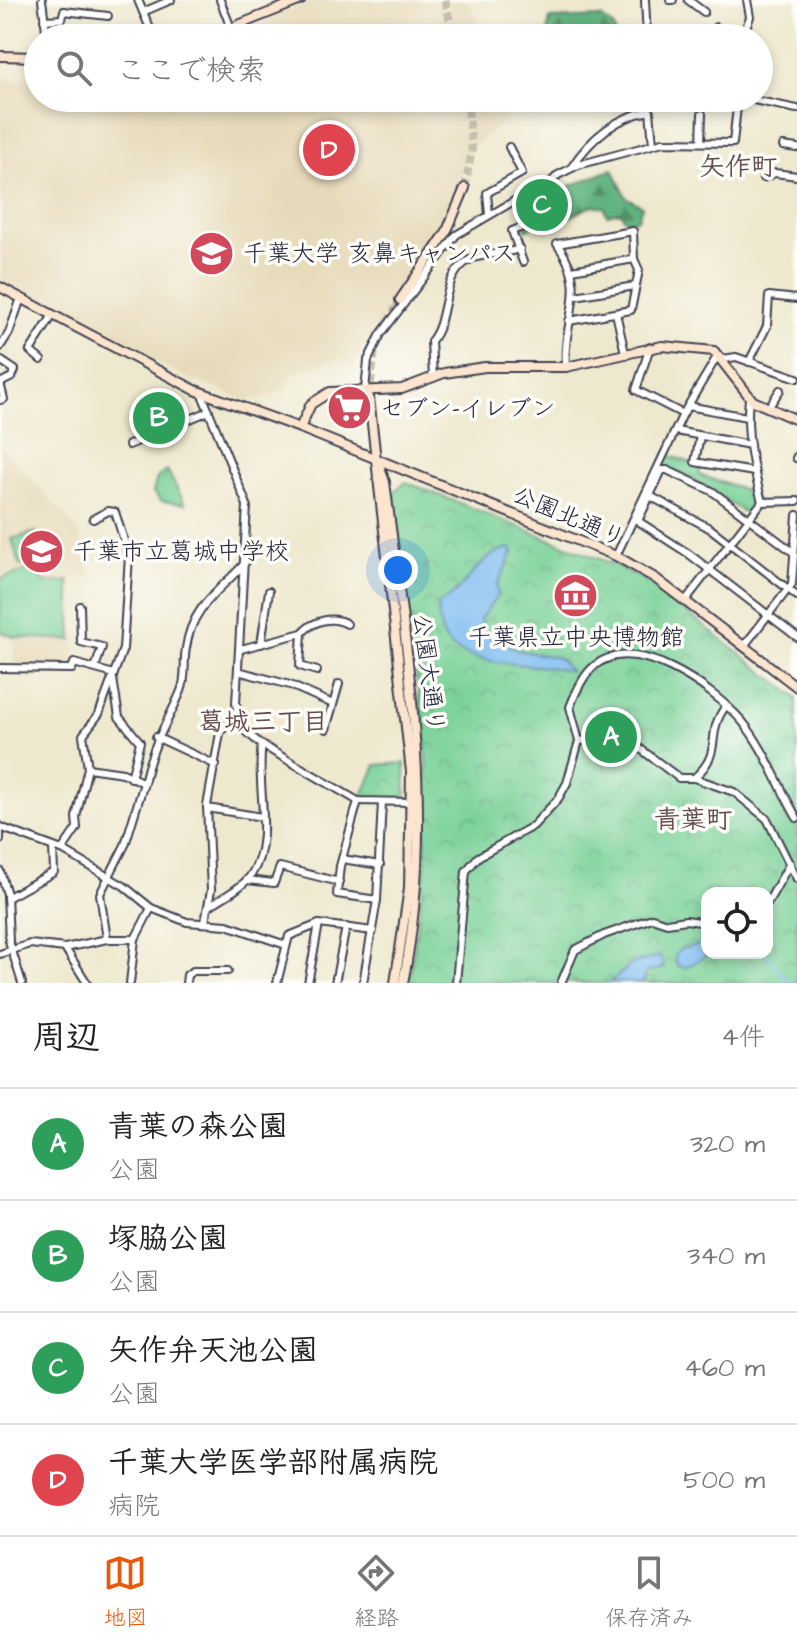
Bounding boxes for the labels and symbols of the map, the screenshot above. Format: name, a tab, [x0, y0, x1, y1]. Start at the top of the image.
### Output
pin: D	[303, 120, 355, 180]
district label: 矢作町	[699, 149, 777, 185]
pin: C	[516, 175, 568, 235]
school or university icon: 千葉大学 亥鼻キャンパス	[188, 229, 236, 277]
place label: 千葉大学 亥鼻キャンパス	[243, 237, 516, 271]
supermarket icon: セブン-イレブン	[325, 384, 373, 432]
pin: B	[133, 388, 185, 448]
place label: セブン-イレブン	[380, 392, 555, 426]
street label: 公園北通り	[507, 478, 630, 556]
school or university icon: 千葉市立葛城中学校	[18, 527, 66, 575]
place label: 千葉市立葛城中学校	[73, 535, 289, 569]
your location	[378, 550, 418, 590]
museum icon: 千葉県立中央博物館	[552, 571, 600, 619]
street label: 公園大通り	[404, 611, 452, 735]
place label: 千葉県立中央博物館	[468, 621, 684, 655]
district label: 葛城三丁目	[198, 704, 328, 740]
pin: A	[585, 707, 637, 767]
district label: 青葉町	[654, 802, 732, 838]

